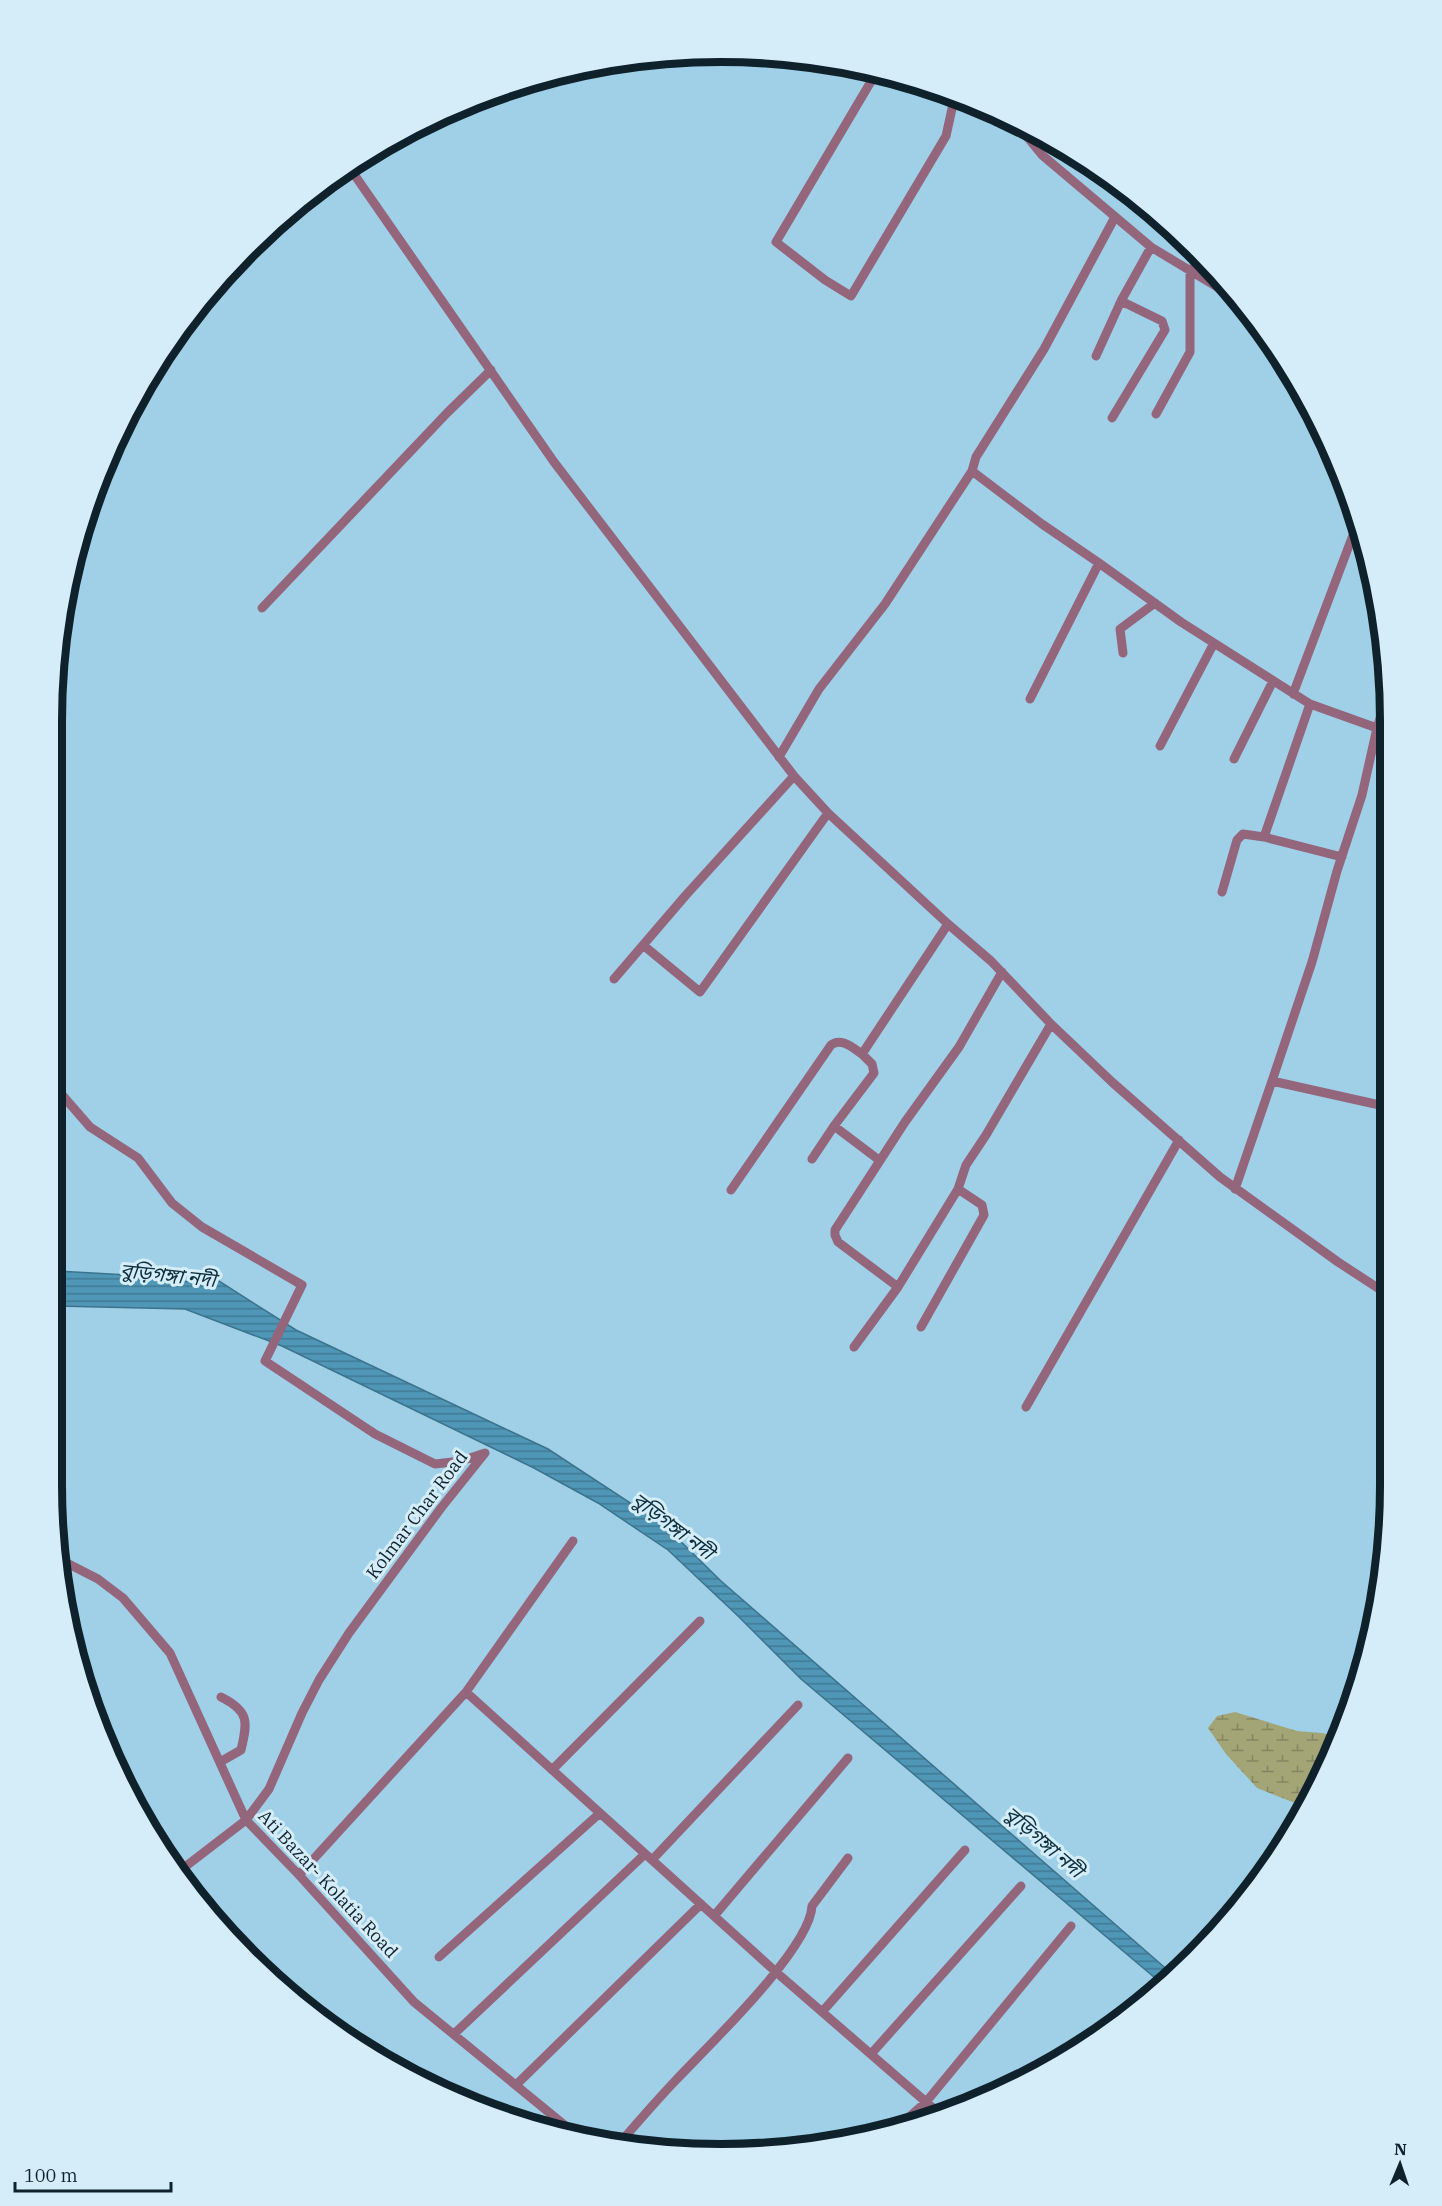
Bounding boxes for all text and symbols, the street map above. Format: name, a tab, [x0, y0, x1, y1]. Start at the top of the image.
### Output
water label: বুড়িগঙ্গা নদী	[119, 1256, 221, 1293]
street label: Kolmar Char Road	[361, 1446, 472, 1583]
water label: বুড়িগঙ্গা নদী	[627, 1486, 723, 1568]
water label: বুড়িগঙ্গা নদী	[999, 1800, 1092, 1886]
street label: Ati Bazar- Kolatia Road	[254, 1805, 403, 1963]
north arrow	[1370, 2134, 1430, 2194]
text: N	[1394, 2139, 1407, 2159]
scale bar	[15, 2155, 171, 2193]
text: 100 m	[24, 2164, 78, 2187]

